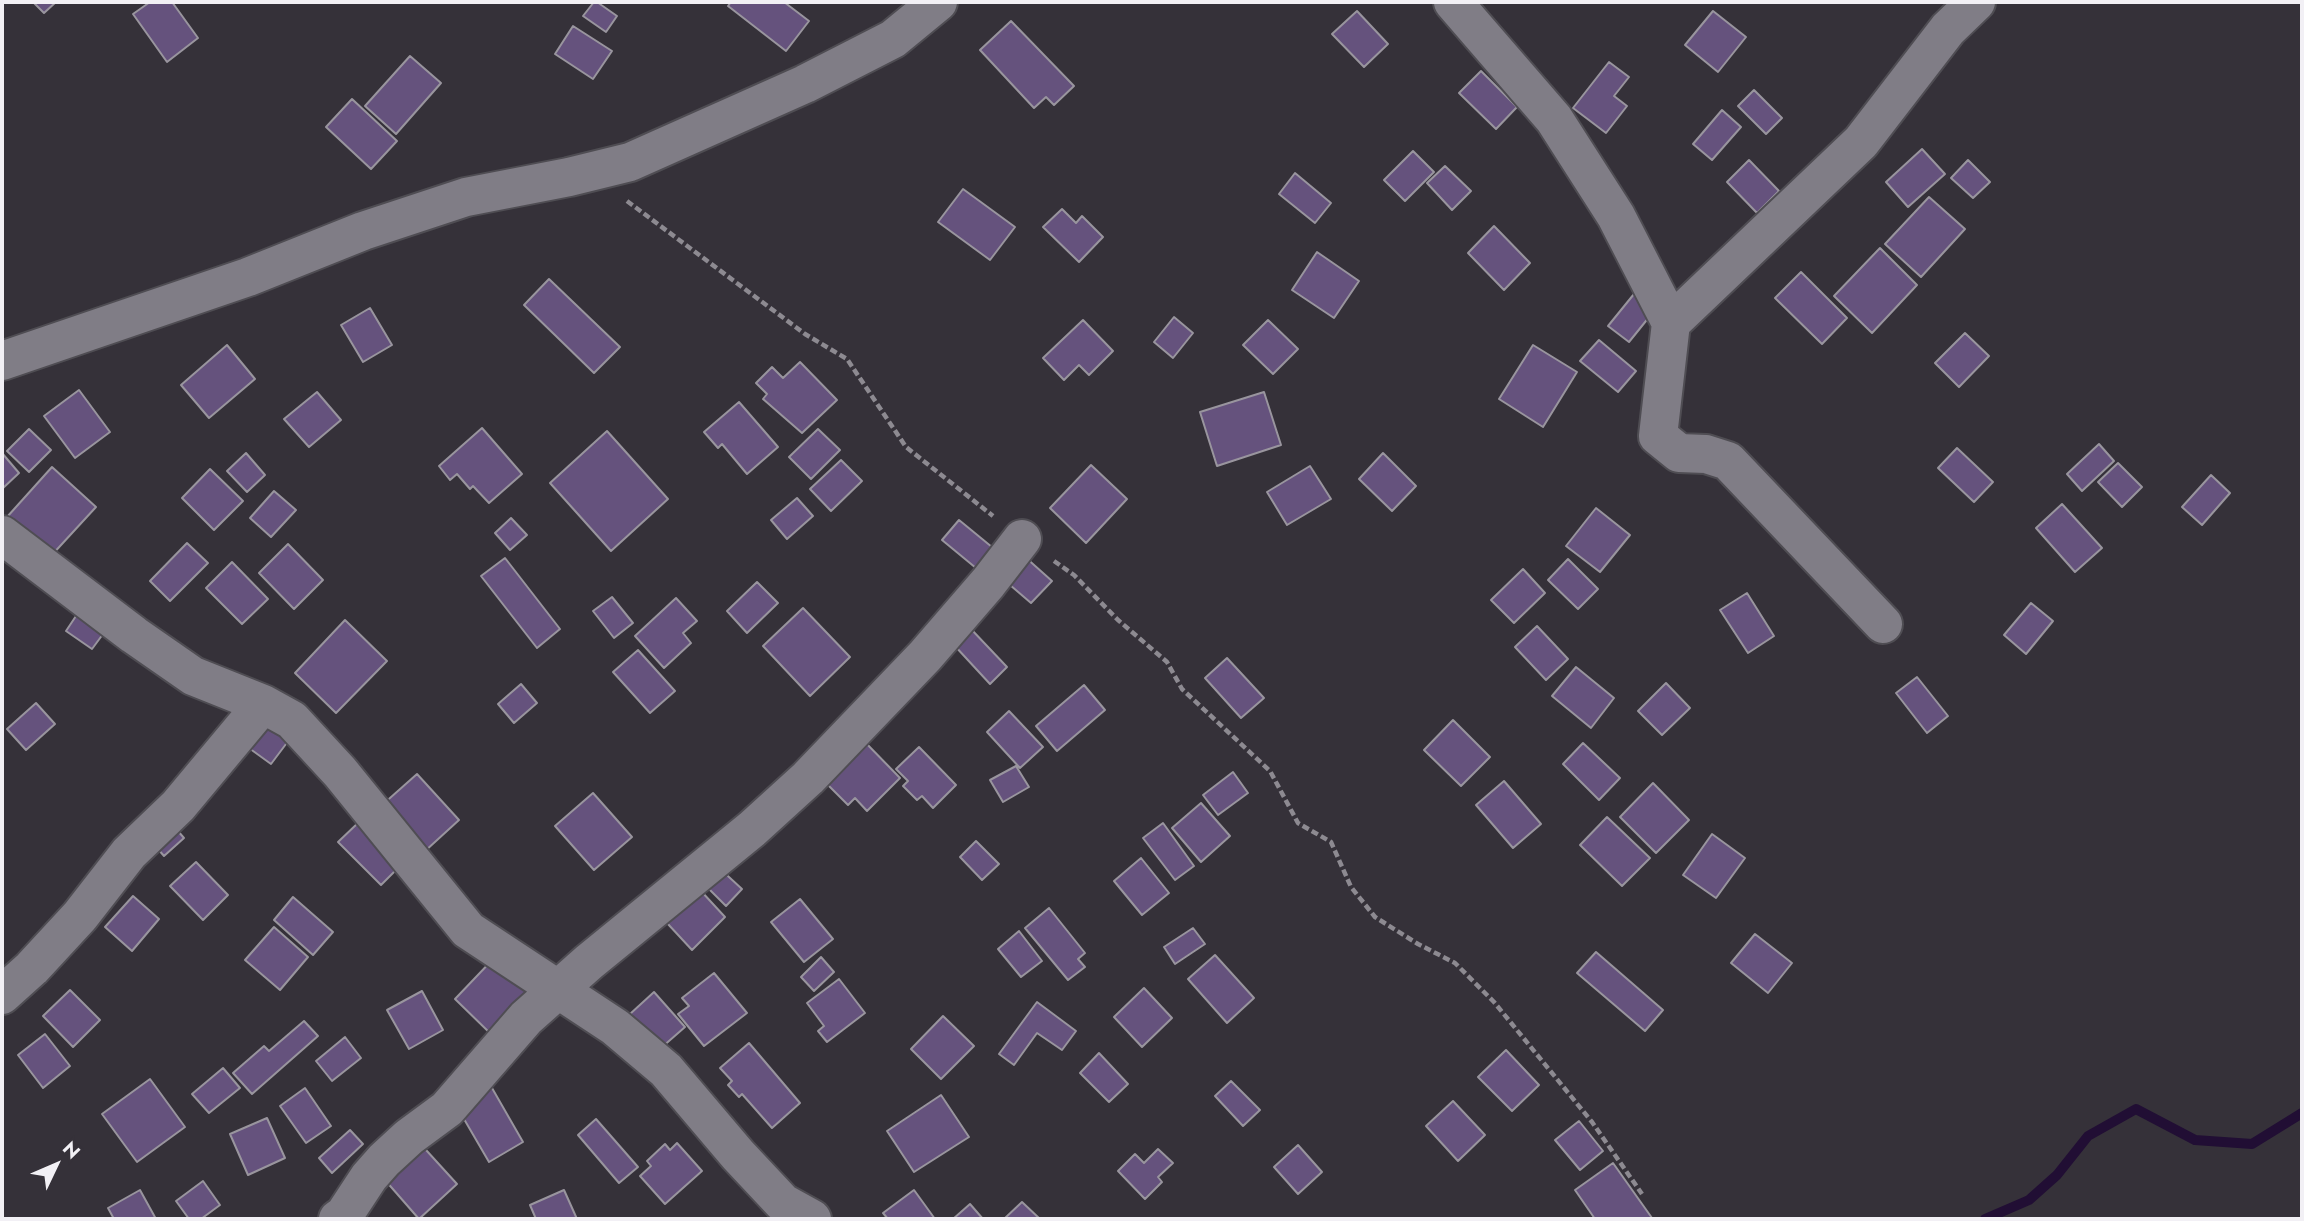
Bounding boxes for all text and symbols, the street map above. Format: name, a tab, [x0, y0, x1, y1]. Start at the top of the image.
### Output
north arrow	[21, 1130, 91, 1200]
text: N	[57, 1135, 86, 1165]

